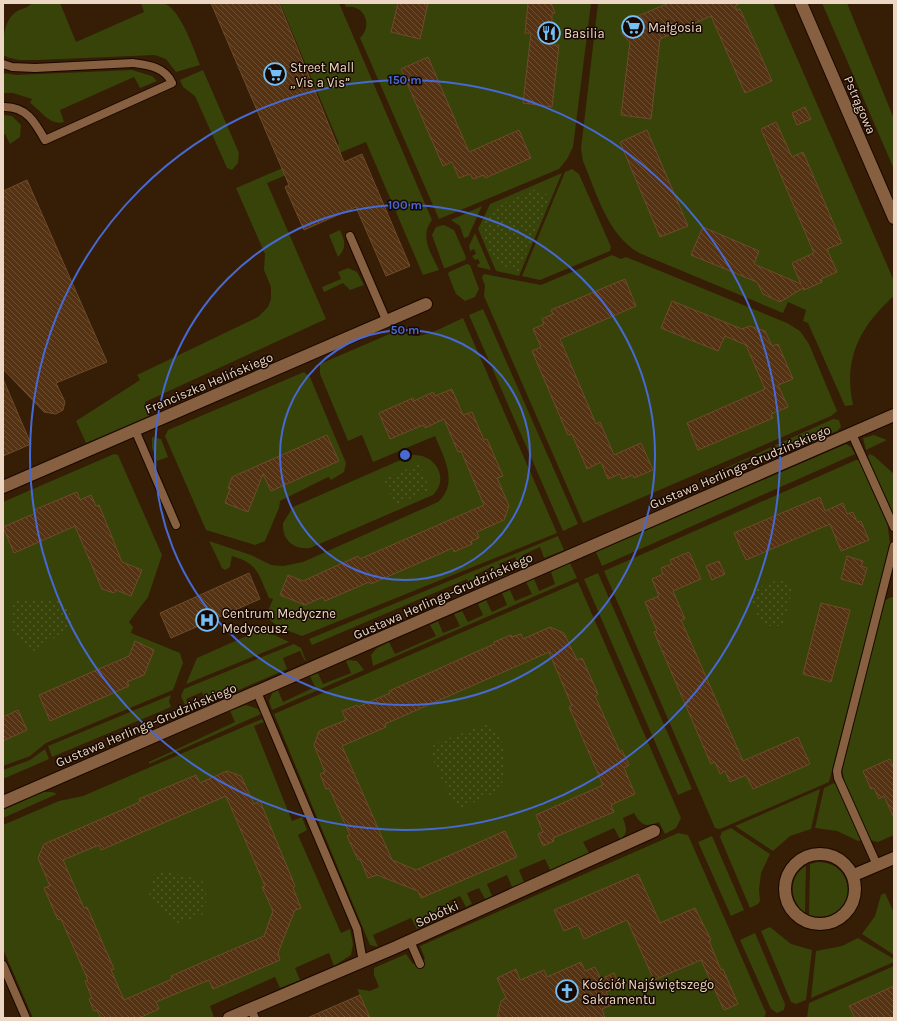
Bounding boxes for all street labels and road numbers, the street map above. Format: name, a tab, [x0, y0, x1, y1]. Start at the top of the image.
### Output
street label: Pstrągowa	[841, 74, 879, 136]
street label: Franciszka Helińskiego	[143, 349, 275, 417]
street label: Gustawa Herlinga-Grudzińskiego	[647, 422, 833, 512]
street label: Gustawa Herlinga-Grudzińskiego	[351, 550, 535, 642]
street label: Gustawa Herlinga-Grudzińskiego	[53, 680, 239, 770]
street label: Sobótki	[413, 898, 461, 930]

